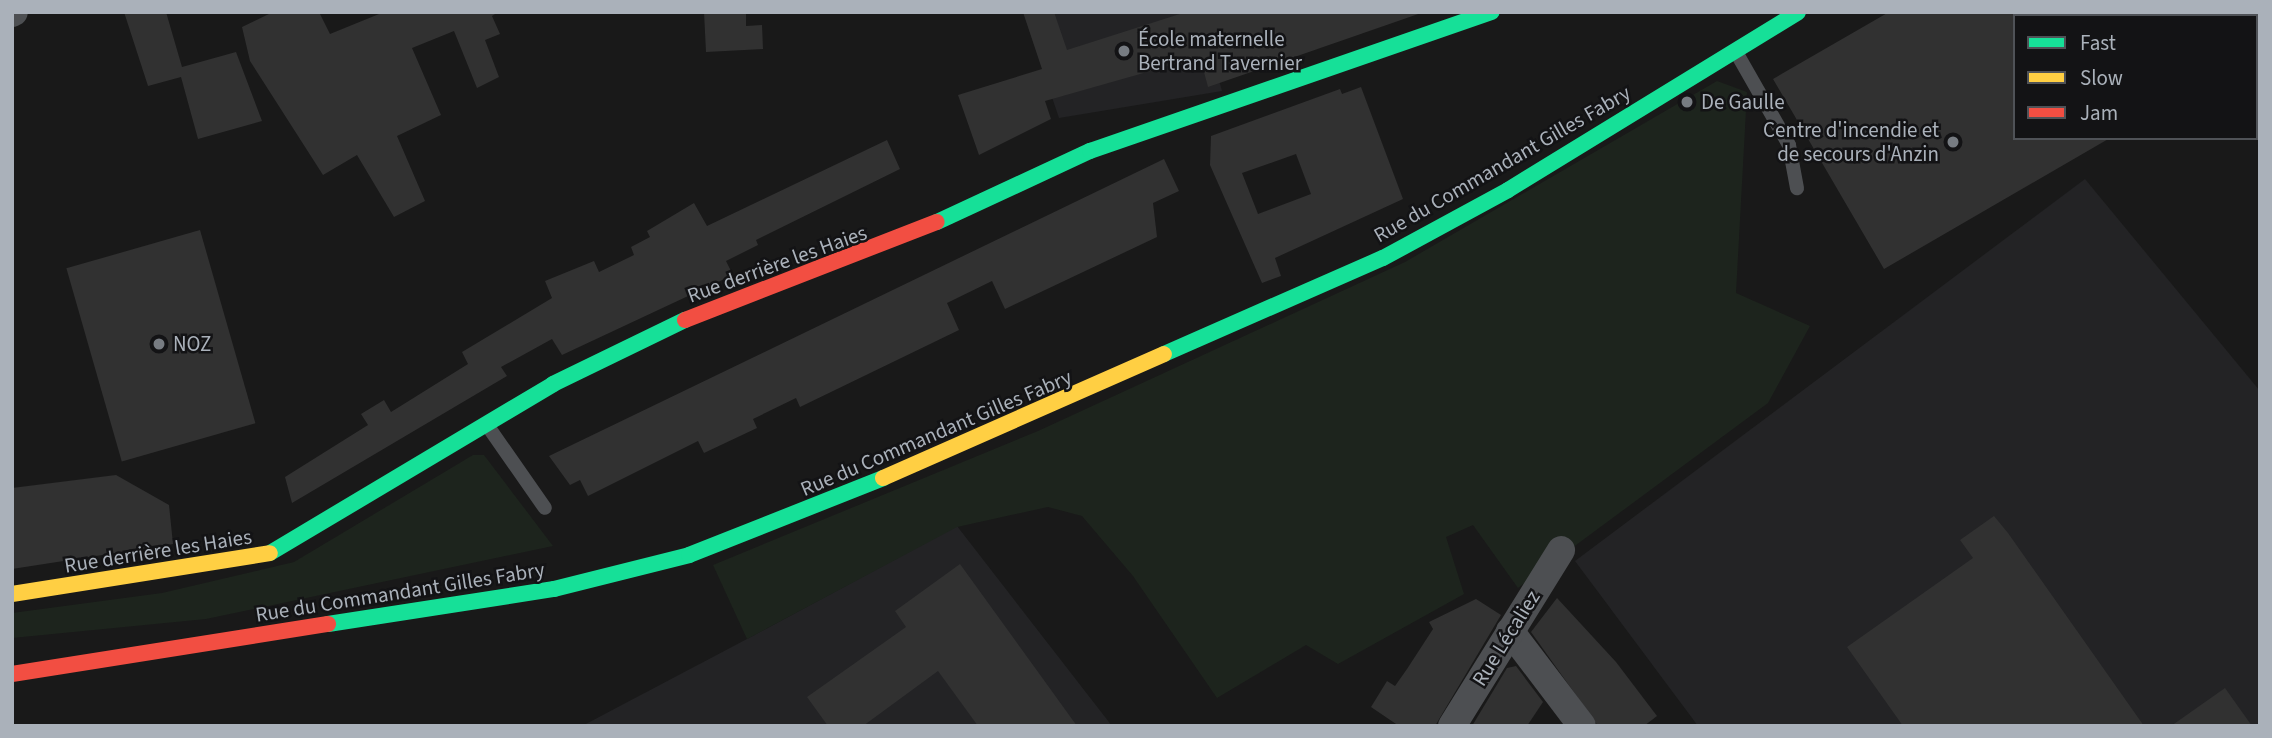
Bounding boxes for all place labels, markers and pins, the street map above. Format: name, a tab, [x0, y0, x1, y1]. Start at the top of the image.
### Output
place label: École maternelle Bertrand Tavernier	[1138, 26, 1302, 76]
marker: École maternelle Bertrand Tavernier	[1116, 43, 1132, 59]
place label: De Gaulle	[1701, 89, 1785, 115]
marker: De Gaulle	[1679, 94, 1695, 110]
place label: Centre d'incendie et de secours d'Anzin	[1763, 117, 1939, 167]
marker: Centre d'incendie et de secours d'Anzin	[1945, 134, 1961, 150]
place label: NOZ	[173, 331, 211, 357]
marker: NOZ	[151, 336, 167, 352]

